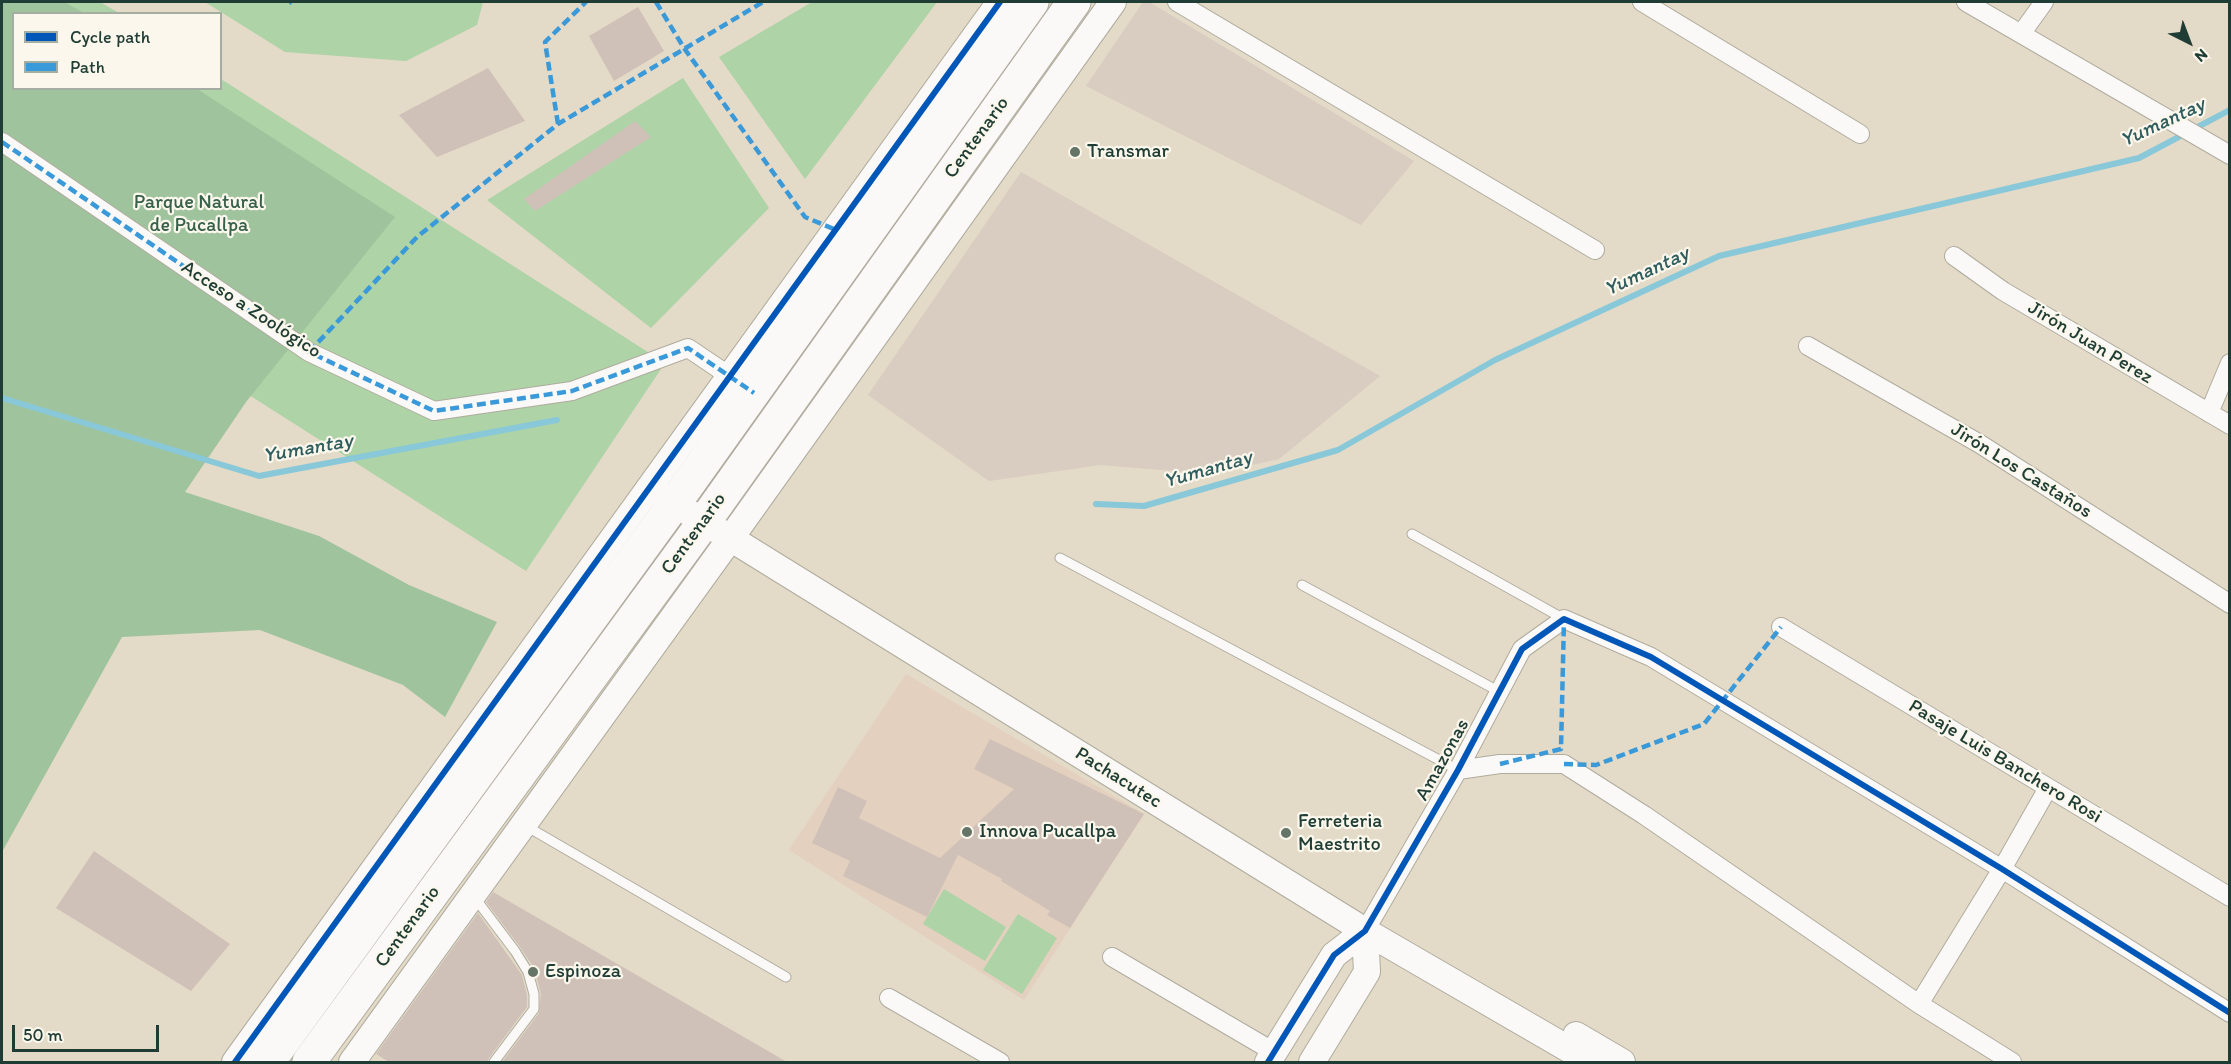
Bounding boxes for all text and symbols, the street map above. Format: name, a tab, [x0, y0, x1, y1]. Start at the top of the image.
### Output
legend	[12, 12, 222, 90]
north arrow	[2159, 12, 2219, 72]
text: Cycle path	[70, 26, 150, 48]
text: N	[2191, 45, 2212, 66]
text: Path	[70, 56, 105, 78]
street label: Centenario	[939, 92, 1015, 184]
water label: Yumantay	[2117, 92, 2209, 154]
place label: Transmar	[1087, 140, 1169, 164]
marker: Transmar	[1068, 145, 1082, 159]
park label: Parque Natural de Pucallpa	[134, 191, 264, 238]
water label: Yumantay	[1601, 241, 1693, 303]
street label: Acceso a Zoológico	[177, 256, 325, 364]
street label: Jirón Juan Perez	[2023, 296, 2157, 390]
street label: Jirón Los Castaños	[1946, 418, 2096, 524]
water label: Yumantay	[261, 429, 355, 469]
water label: Yumantay	[1161, 445, 1255, 495]
street label: Centenario	[656, 488, 732, 580]
street label: Pasaje Luis Banchero Rosi	[1904, 695, 2106, 829]
street label: Amazonas	[1411, 715, 1475, 805]
street label: Pachacutec	[1070, 742, 1166, 814]
place label: Ferreteria Maestrito	[1298, 810, 1382, 857]
place label: Innova Pucallpa	[979, 820, 1116, 844]
marker: Innova Pucallpa	[960, 825, 974, 839]
marker: Ferreteria Maestrito	[1279, 826, 1293, 840]
street label: Centenario	[370, 881, 446, 973]
place label: Espinoza	[545, 960, 621, 984]
marker: Espinoza	[526, 965, 540, 979]
scale bar	[15, 1013, 162, 1051]
text: 50 m	[23, 1024, 63, 1046]

